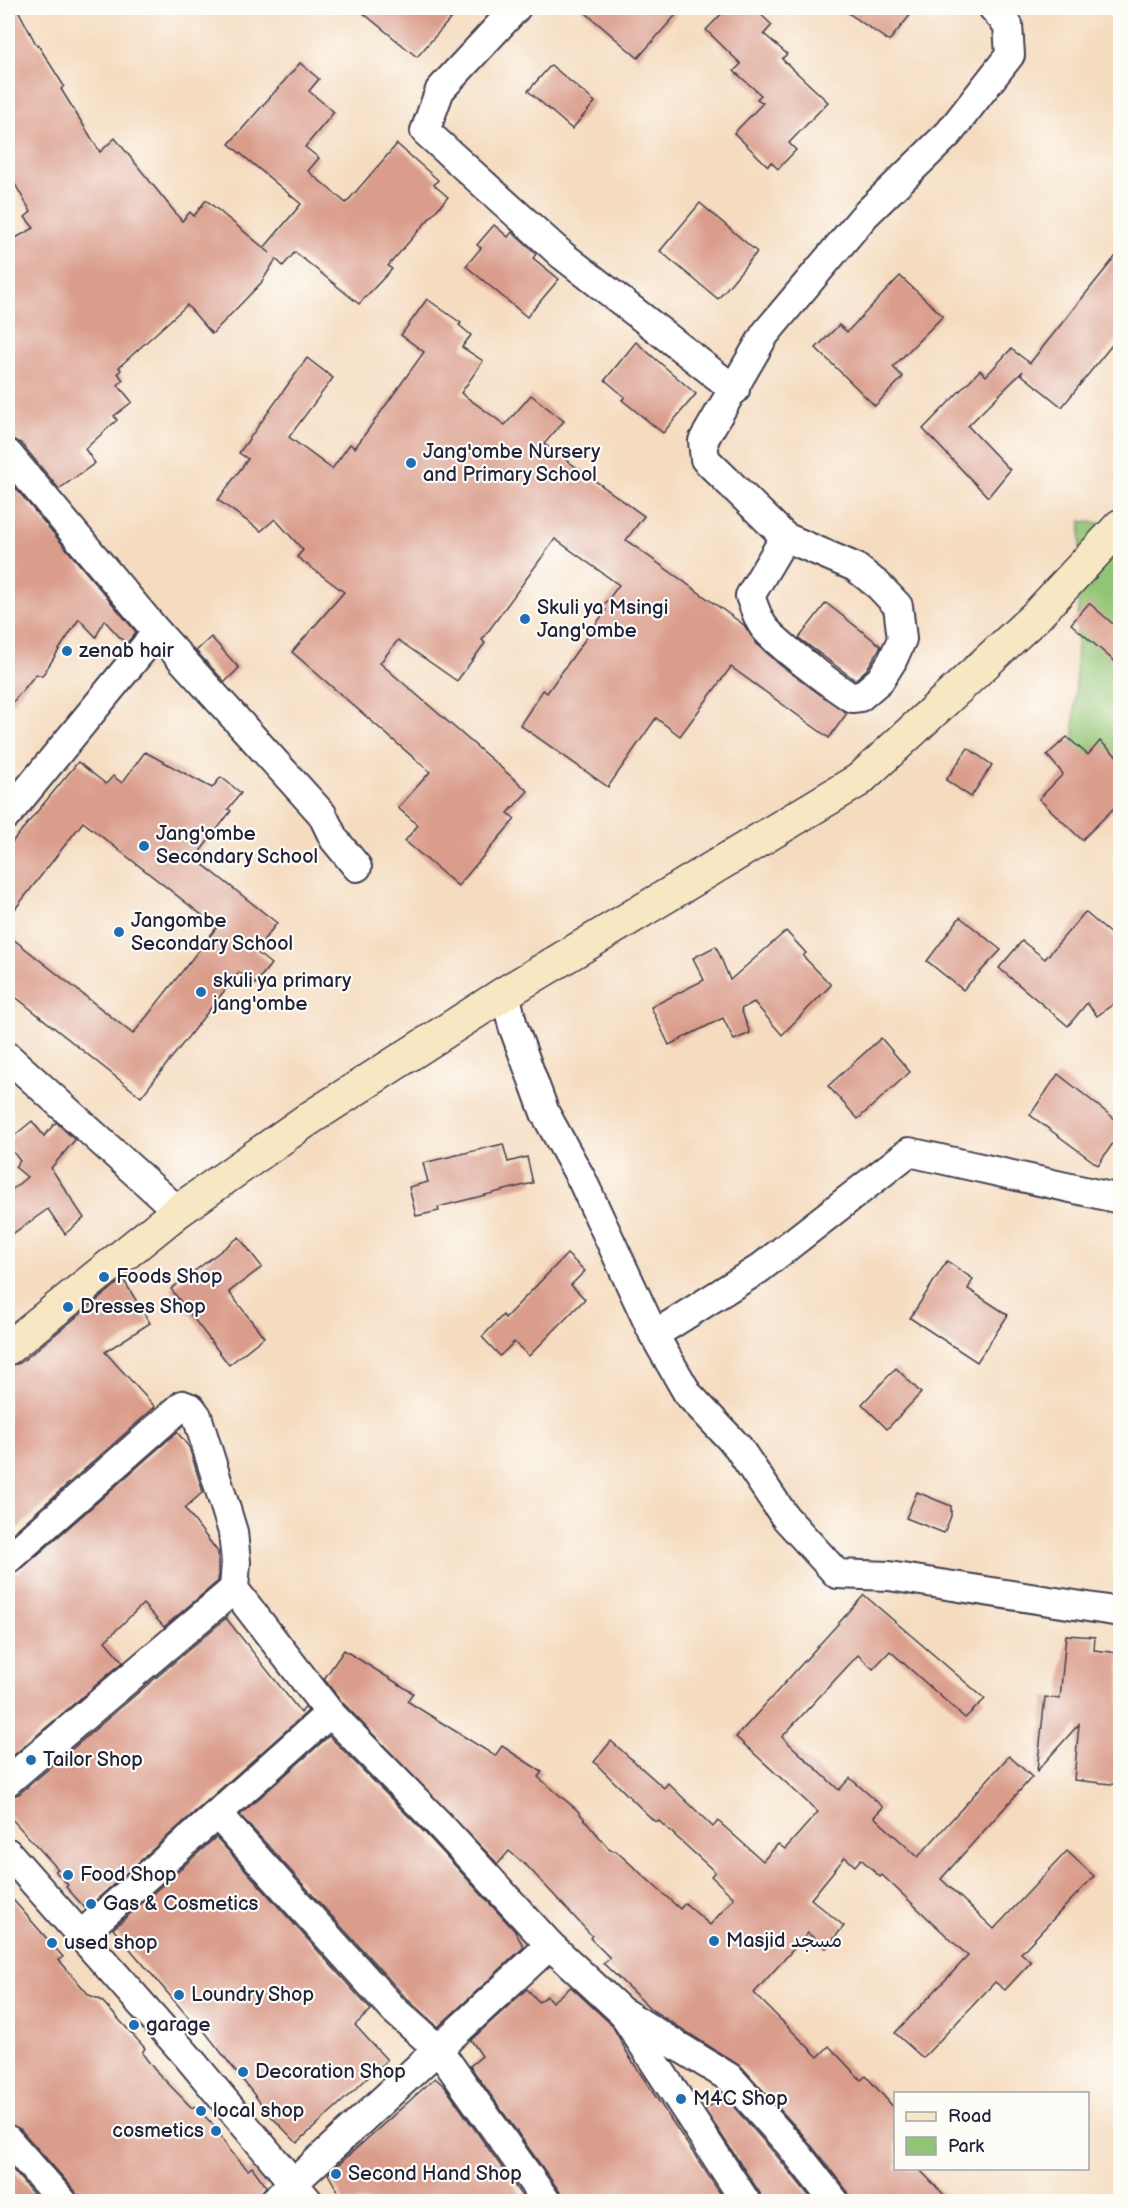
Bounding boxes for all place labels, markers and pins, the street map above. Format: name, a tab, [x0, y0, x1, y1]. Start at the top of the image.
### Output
place label: Jang'ombe Nursery and Primary School	[423, 440, 600, 487]
marker: Jang'ombe Nursery and Primary School	[404, 456, 418, 470]
place label: Skuli ya Msingi Jang'ombe	[537, 596, 668, 643]
marker: Skuli ya Msingi Jang'ombe	[518, 612, 532, 626]
place label: zenab hair	[79, 639, 174, 663]
marker: zenab hair	[60, 644, 74, 658]
place label: Jang'ombe Secondary School	[156, 822, 318, 869]
marker: Jang'ombe Secondary School	[137, 839, 151, 853]
place label: Jangombe Secondary School	[131, 909, 293, 956]
marker: Jangombe Secondary School	[112, 925, 126, 939]
place label: skuli ya primary jang'ombe	[212, 969, 351, 1016]
marker: skuli ya primary jang'ombe	[194, 985, 208, 999]
place label: Foods Shop	[116, 1265, 223, 1289]
marker: Foods Shop	[97, 1270, 111, 1284]
place label: Dresses Shop	[80, 1295, 206, 1319]
marker: Dresses Shop	[61, 1300, 75, 1314]
place label: Tailor Shop	[43, 1748, 143, 1772]
marker: Tailor Shop	[24, 1753, 38, 1767]
place label: Food Shop	[80, 1863, 177, 1887]
marker: Food Shop	[61, 1868, 75, 1882]
place label: Gas & Cosmetics	[103, 1892, 259, 1916]
marker: Gas & Cosmetics	[84, 1897, 98, 1911]
place label: Masjid مسجد	[726, 1929, 842, 1953]
place label: used shop	[64, 1931, 158, 1955]
marker: Masjid مسجد	[707, 1934, 721, 1948]
marker: used shop	[45, 1936, 59, 1950]
place label: Loundry Shop	[191, 1983, 314, 2007]
marker: Loundry Shop	[172, 1988, 186, 2002]
place label: garage	[146, 2013, 211, 2037]
marker: garage	[127, 2018, 141, 2032]
place label: Decoration Shop	[255, 2060, 406, 2084]
marker: Decoration Shop	[236, 2065, 250, 2079]
place label: M4C Shop	[693, 2087, 788, 2111]
marker: M4C Shop	[674, 2092, 688, 2106]
place label: local shop	[213, 2099, 304, 2123]
marker: local shop	[194, 2104, 208, 2118]
place label: cosmetics	[112, 2119, 204, 2143]
marker: cosmetics	[209, 2124, 223, 2138]
place label: Second Hand Shop	[348, 2162, 522, 2186]
marker: Second Hand Shop	[329, 2167, 343, 2181]

